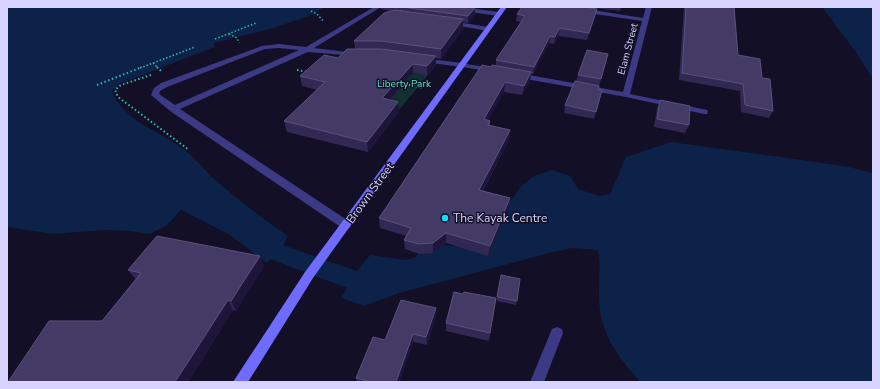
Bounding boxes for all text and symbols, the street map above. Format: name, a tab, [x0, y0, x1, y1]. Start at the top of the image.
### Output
street label: Elam Street	[614, 21, 642, 76]
park label: Liberty Park	[377, 77, 432, 91]
street label: Brown Street	[342, 159, 398, 227]
place label: The Kayak Centre	[453, 210, 547, 226]
marker: The Kayak Centre	[440, 213, 450, 223]

